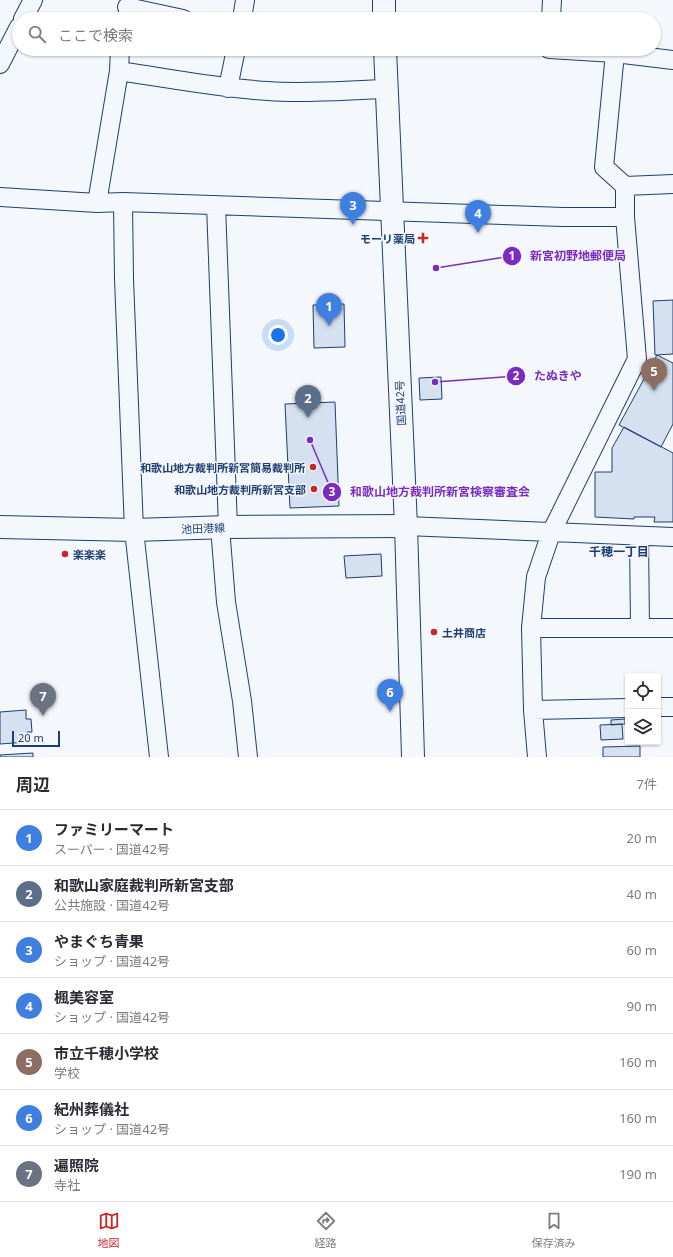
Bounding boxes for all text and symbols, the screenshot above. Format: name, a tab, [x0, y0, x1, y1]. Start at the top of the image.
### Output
search box	[12, 12, 661, 56]
icon: search	[26, 23, 48, 45]
text: ここで検索	[58, 25, 133, 45]
pin: 3	[340, 192, 366, 225]
pin: 4	[465, 200, 491, 233]
place label: モーリ薬局	[360, 231, 415, 246]
marker: モーリ薬局	[418, 233, 428, 243]
callout: 新宮初野地郵便局	[502, 244, 634, 268]
text: 1	[509, 247, 515, 264]
text: 新宮初野地郵便局	[530, 247, 626, 264]
pin: 1	[316, 293, 342, 326]
your location	[268, 325, 288, 345]
pin: 5	[641, 358, 667, 391]
callout: たぬきや	[506, 364, 590, 388]
text: 2	[513, 367, 520, 384]
text: たぬきや	[534, 367, 582, 384]
street label: 国道42号	[391, 380, 409, 426]
pin: 2	[295, 385, 321, 418]
place label: 和歌山地方裁判所新宮簡易裁判所	[140, 460, 305, 475]
marker: 和歌山地方裁判所新宮簡易裁判所	[308, 462, 318, 472]
callout: 和歌山地方裁判所新宮検察審査会	[322, 480, 538, 504]
place label: 和歌山地方裁判所新宮支部	[174, 482, 306, 497]
text: 3	[329, 483, 336, 500]
text: 和歌山地方裁判所新宮検察審査会	[350, 483, 530, 500]
marker: 和歌山地方裁判所新宮支部	[309, 484, 319, 494]
street label: 池田港線	[181, 520, 225, 536]
district label: 千穂一丁目	[589, 543, 649, 560]
place label: 楽楽楽	[73, 547, 106, 562]
marker: 楽楽楽	[60, 549, 70, 559]
place label: 土井商店	[442, 625, 486, 640]
marker: 土井商店	[429, 627, 439, 637]
map controls	[625, 673, 661, 745]
button: locate	[625, 673, 661, 709]
pin: 6	[377, 679, 403, 712]
pin: 7	[30, 683, 56, 716]
button: layers	[625, 709, 661, 745]
scale bar	[12, 729, 60, 748]
text: 20 m	[18, 730, 44, 745]
text: 周辺	[16, 773, 50, 796]
text: 7件	[637, 775, 657, 793]
text: ファミリーマート	[54, 819, 174, 839]
text: 1	[25, 829, 33, 847]
text: 20 m	[627, 829, 657, 847]
text: スーパー · 国道42号	[54, 840, 170, 858]
text: 和歌山家庭裁判所新宮支部	[54, 875, 234, 895]
text: 2	[25, 885, 33, 903]
text: 40 m	[627, 885, 657, 903]
text: 公共施設 · 国道42号	[54, 896, 170, 914]
text: やまぐち青果	[54, 931, 144, 951]
text: 3	[25, 941, 33, 959]
text: 60 m	[627, 941, 657, 959]
text: ショップ · 国道42号	[54, 952, 170, 970]
text: 楓美容室	[54, 987, 114, 1007]
text: 4	[25, 997, 33, 1015]
text: 90 m	[627, 997, 657, 1015]
text: ショップ · 国道42号	[54, 1008, 170, 1026]
text: 市立千穂小学校	[54, 1043, 159, 1063]
text: 5	[25, 1053, 33, 1071]
text: 160 m	[619, 1053, 657, 1071]
text: 学校	[54, 1064, 80, 1082]
text: 紀州葬儀社	[54, 1099, 129, 1119]
text: 6	[25, 1109, 33, 1127]
text: 160 m	[619, 1109, 657, 1127]
text: ショップ · 国道42号	[54, 1120, 170, 1138]
text: 遍照院	[54, 1155, 99, 1175]
text: 7	[25, 1165, 33, 1183]
text: 190 m	[619, 1165, 657, 1183]
text: 寺社	[54, 1176, 80, 1194]
tab: 地図	[98, 1210, 120, 1250]
tab: 経路	[315, 1210, 337, 1250]
tab: 保存済み	[532, 1210, 576, 1250]

